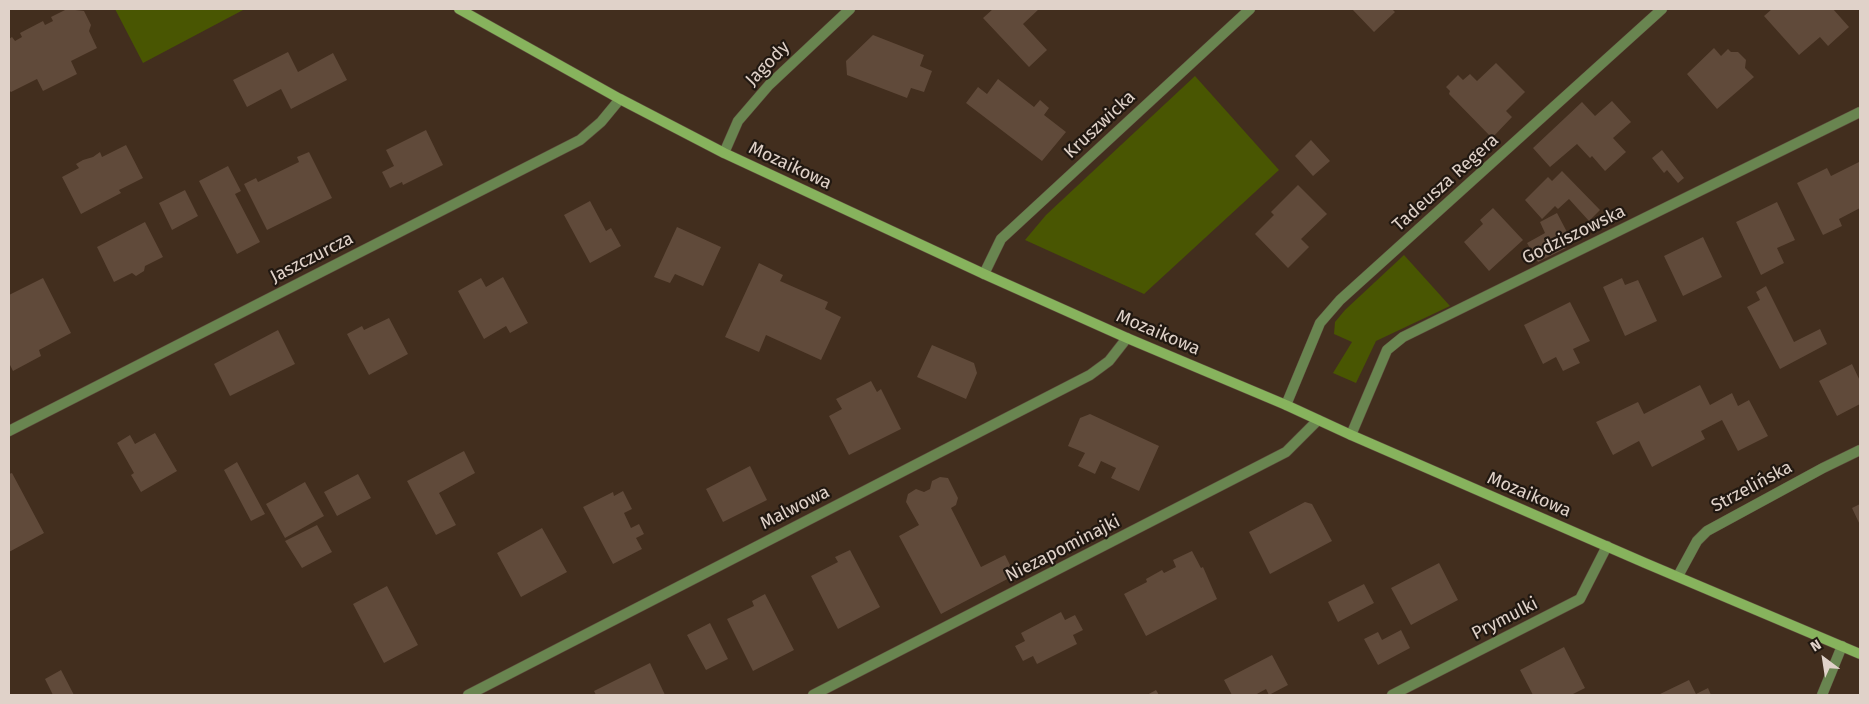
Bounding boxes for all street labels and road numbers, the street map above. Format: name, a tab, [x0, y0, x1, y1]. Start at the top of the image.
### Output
street label: Jagody	[741, 37, 795, 91]
street label: Kruszwicka	[1060, 87, 1140, 163]
street label: Tadeusza Regera	[1389, 130, 1503, 236]
street label: Mozaikowa	[745, 137, 835, 195]
street label: Godziszowska	[1519, 201, 1629, 269]
street label: Jaszczurcza	[267, 228, 357, 288]
street label: Mozaikowa	[1113, 306, 1203, 360]
street label: Strzelińska	[1708, 457, 1796, 517]
street label: Mozaikowa	[1484, 468, 1574, 522]
street label: Malwowa	[757, 481, 833, 535]
street label: Niezapominajki	[1002, 511, 1124, 587]
street label: Prymulki	[1468, 593, 1542, 645]

